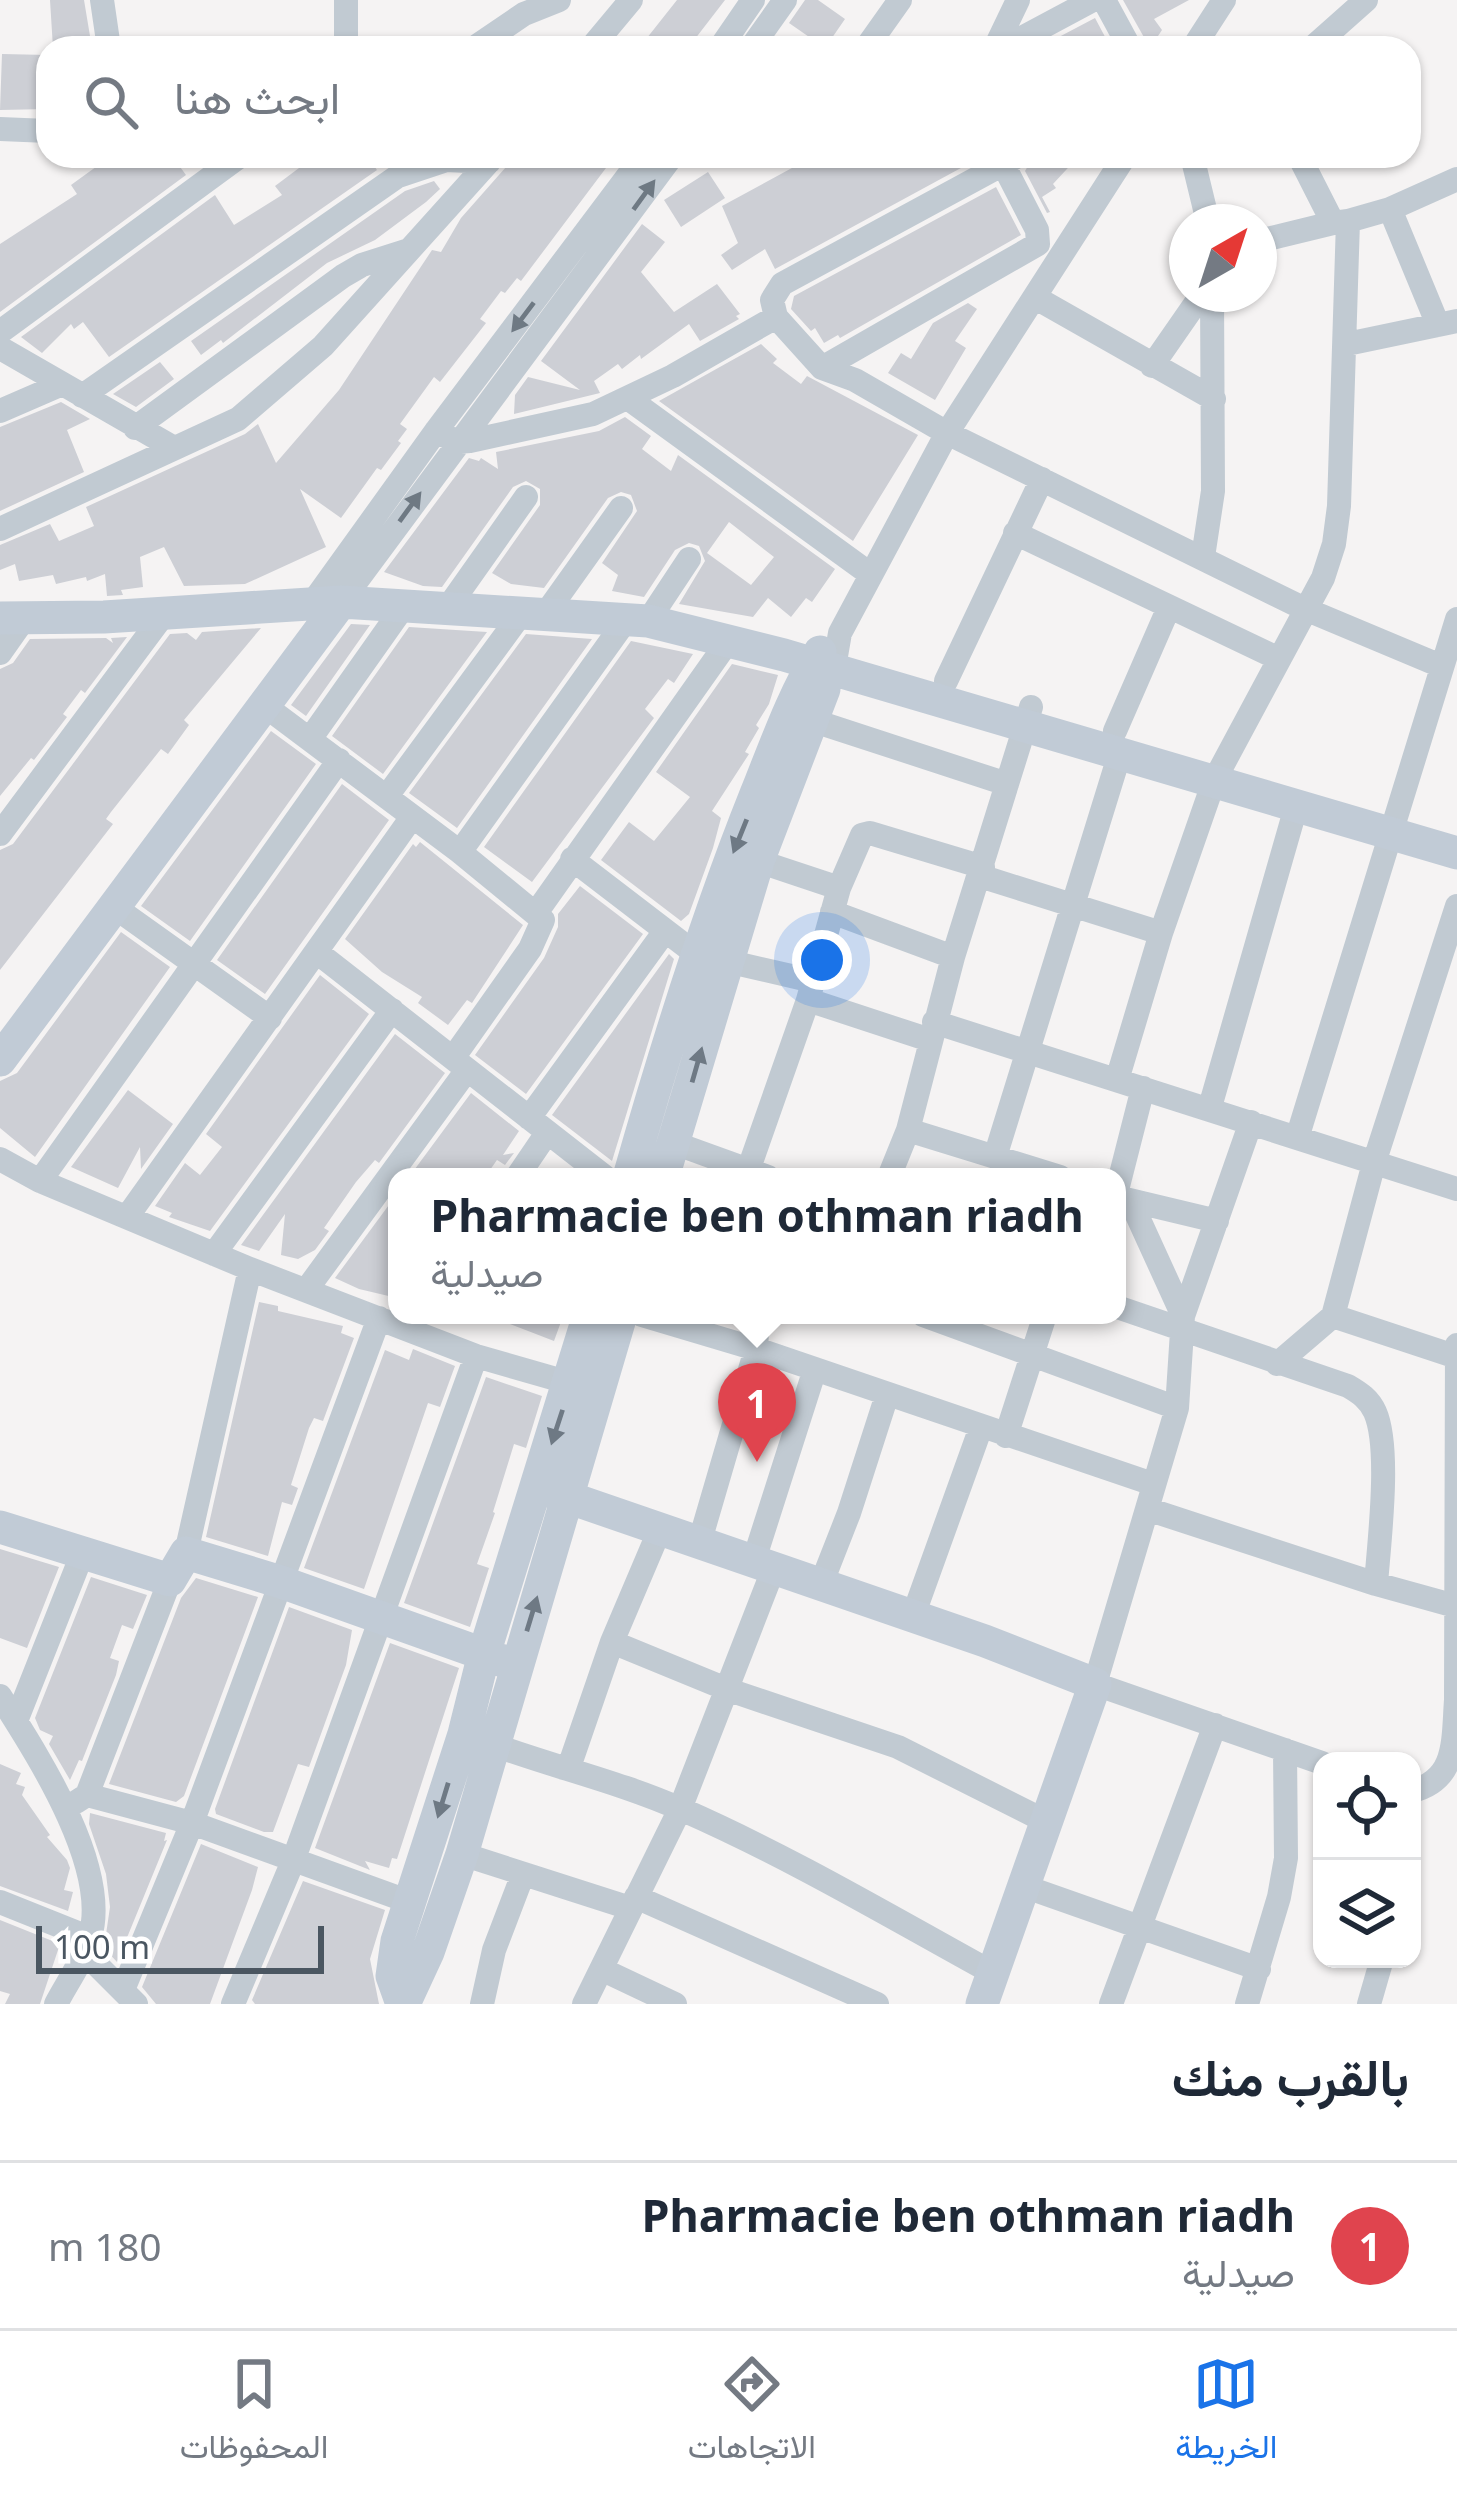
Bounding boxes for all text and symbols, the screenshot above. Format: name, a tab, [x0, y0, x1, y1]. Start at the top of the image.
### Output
search box	[36, 36, 1421, 168]
text: ابحث هنا	[174, 66, 340, 127]
icon: search	[78, 69, 144, 135]
one-way arrow	[631, 179, 655, 211]
north arrow	[1169, 204, 1277, 312]
one-way arrow	[511, 301, 536, 333]
one-way arrow	[397, 491, 421, 523]
one-way arrow	[730, 818, 749, 854]
your location	[792, 930, 852, 990]
one-way arrow	[688, 1046, 707, 1083]
popup	[388, 1168, 1126, 1324]
text: Pharmacie ben othman riadh	[430, 1184, 1084, 1245]
text: صيدلية	[430, 1245, 543, 1298]
pin: 1	[718, 1363, 796, 1462]
one-way arrow	[547, 1409, 565, 1446]
one-way arrow	[524, 1595, 542, 1632]
map controls	[1313, 1752, 1421, 1968]
button: locate	[1313, 1752, 1421, 1860]
one-way arrow	[433, 1782, 451, 1819]
button: layers	[1313, 1860, 1421, 1968]
scale bar	[36, 1920, 324, 1973]
text: 100 m	[54, 1924, 150, 1969]
text: بالقرب منك	[1172, 2041, 1409, 2111]
text: Pharmacie ben othman riadh	[642, 2184, 1295, 2245]
text: 180 m	[48, 2219, 162, 2272]
text: 1	[1359, 2219, 1381, 2272]
text: صيدلية	[1182, 2245, 1295, 2298]
tab: المحفوظات	[180, 2351, 328, 2476]
tab: الاتجاهات	[688, 2351, 816, 2476]
tab: الخريطة	[1175, 2351, 1277, 2476]

